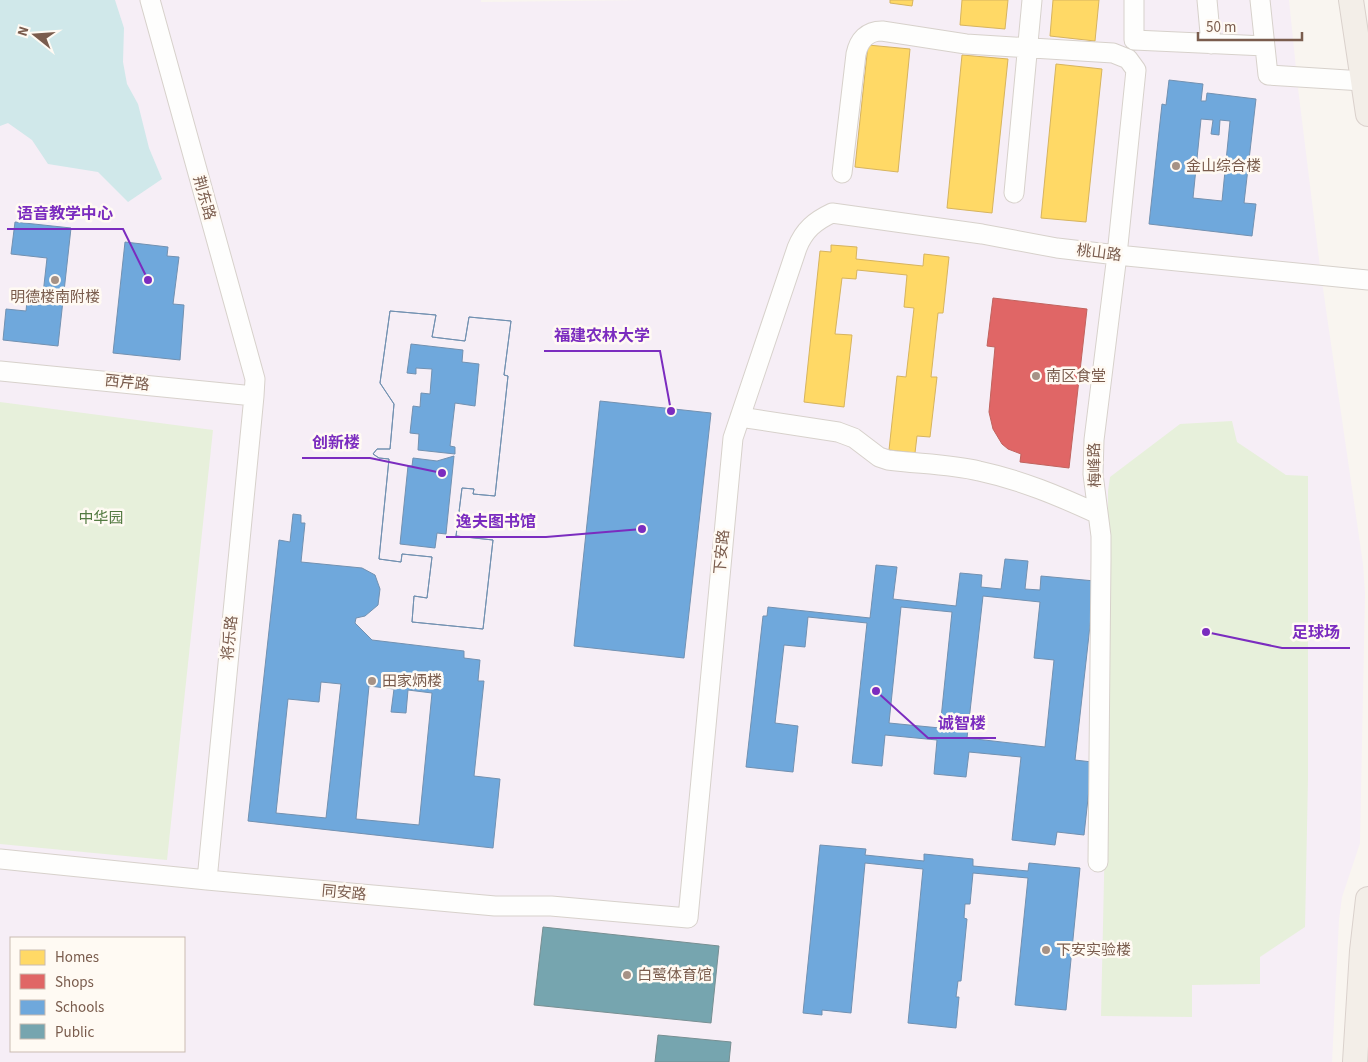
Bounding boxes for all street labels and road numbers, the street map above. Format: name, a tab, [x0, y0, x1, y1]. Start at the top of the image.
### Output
street label: 荆东路	[188, 173, 220, 223]
street label: 桃山路	[1075, 240, 1123, 266]
street label: 西芹路	[104, 370, 150, 396]
street label: 梅峰路	[1084, 442, 1106, 488]
street label: 下安路	[710, 529, 734, 575]
street label: 将乐路	[217, 615, 243, 661]
street label: 同安路	[321, 881, 367, 905]

